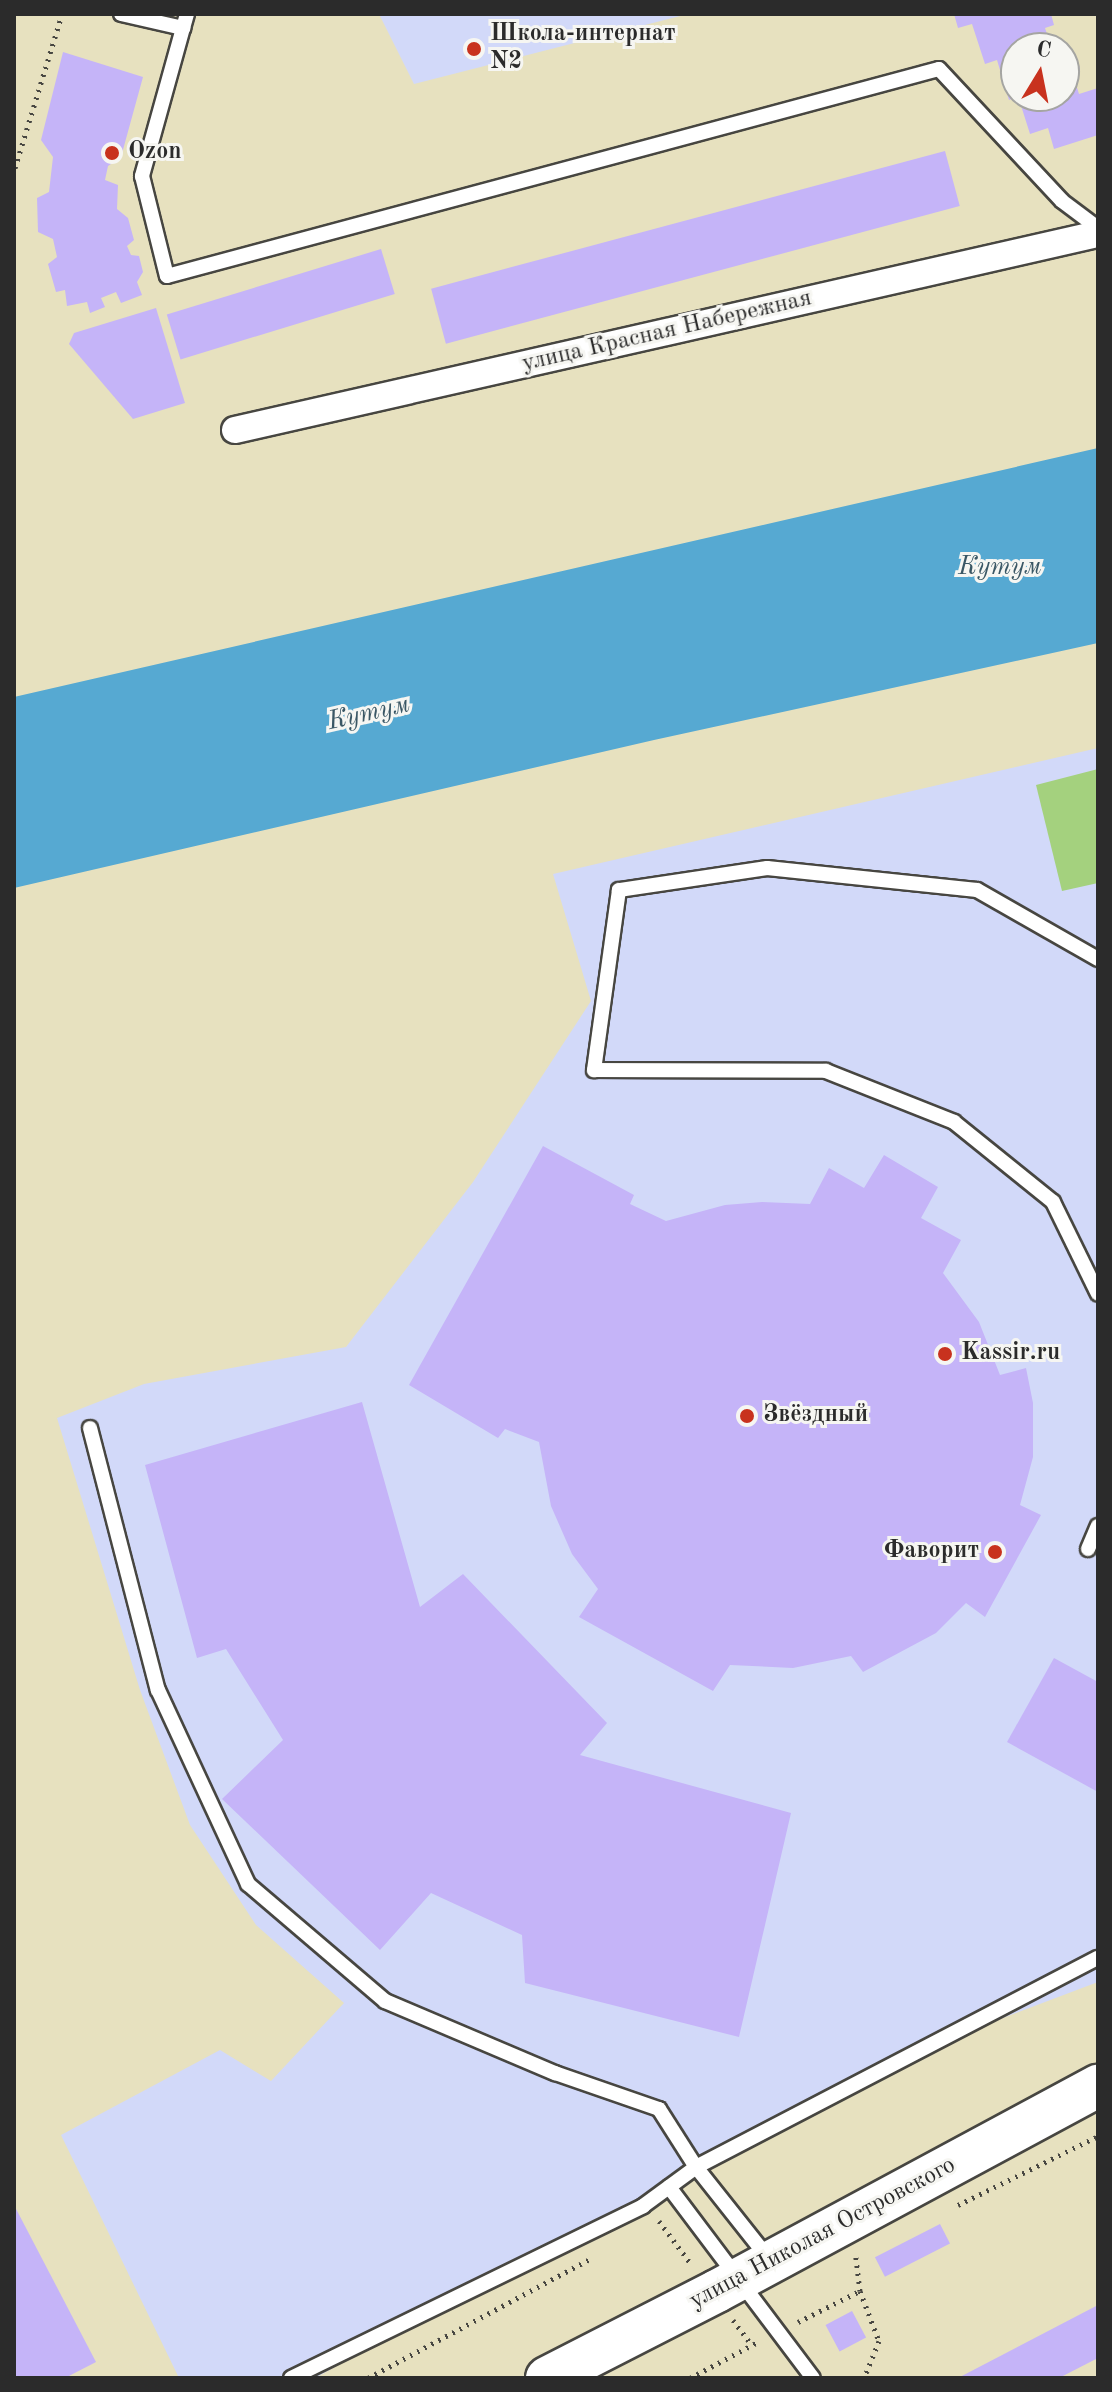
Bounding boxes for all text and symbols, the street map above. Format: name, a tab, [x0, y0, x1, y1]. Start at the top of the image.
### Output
place label: Школа-интернат N2	[490, 21, 676, 77]
north arrow	[1000, 32, 1080, 112]
text: С	[1035, 38, 1053, 62]
marker: Школа-интернат N2	[465, 40, 483, 58]
place label: Ozon	[128, 139, 182, 167]
marker: Ozon	[103, 144, 121, 162]
street label: улица Красная Набережная	[519, 285, 815, 379]
water label: Кутум	[958, 552, 1042, 584]
water label: Кутум	[325, 689, 413, 739]
place label: Kassir.ru	[961, 1340, 1060, 1368]
marker: Kassir.ru	[936, 1345, 954, 1363]
place label: Звёздный	[763, 1402, 868, 1430]
marker: Звёздный	[738, 1407, 756, 1425]
place label: Фаворит	[884, 1538, 979, 1566]
marker: Фаворит	[986, 1543, 1004, 1561]
street label: улица Николая Островского	[685, 2152, 961, 2316]

